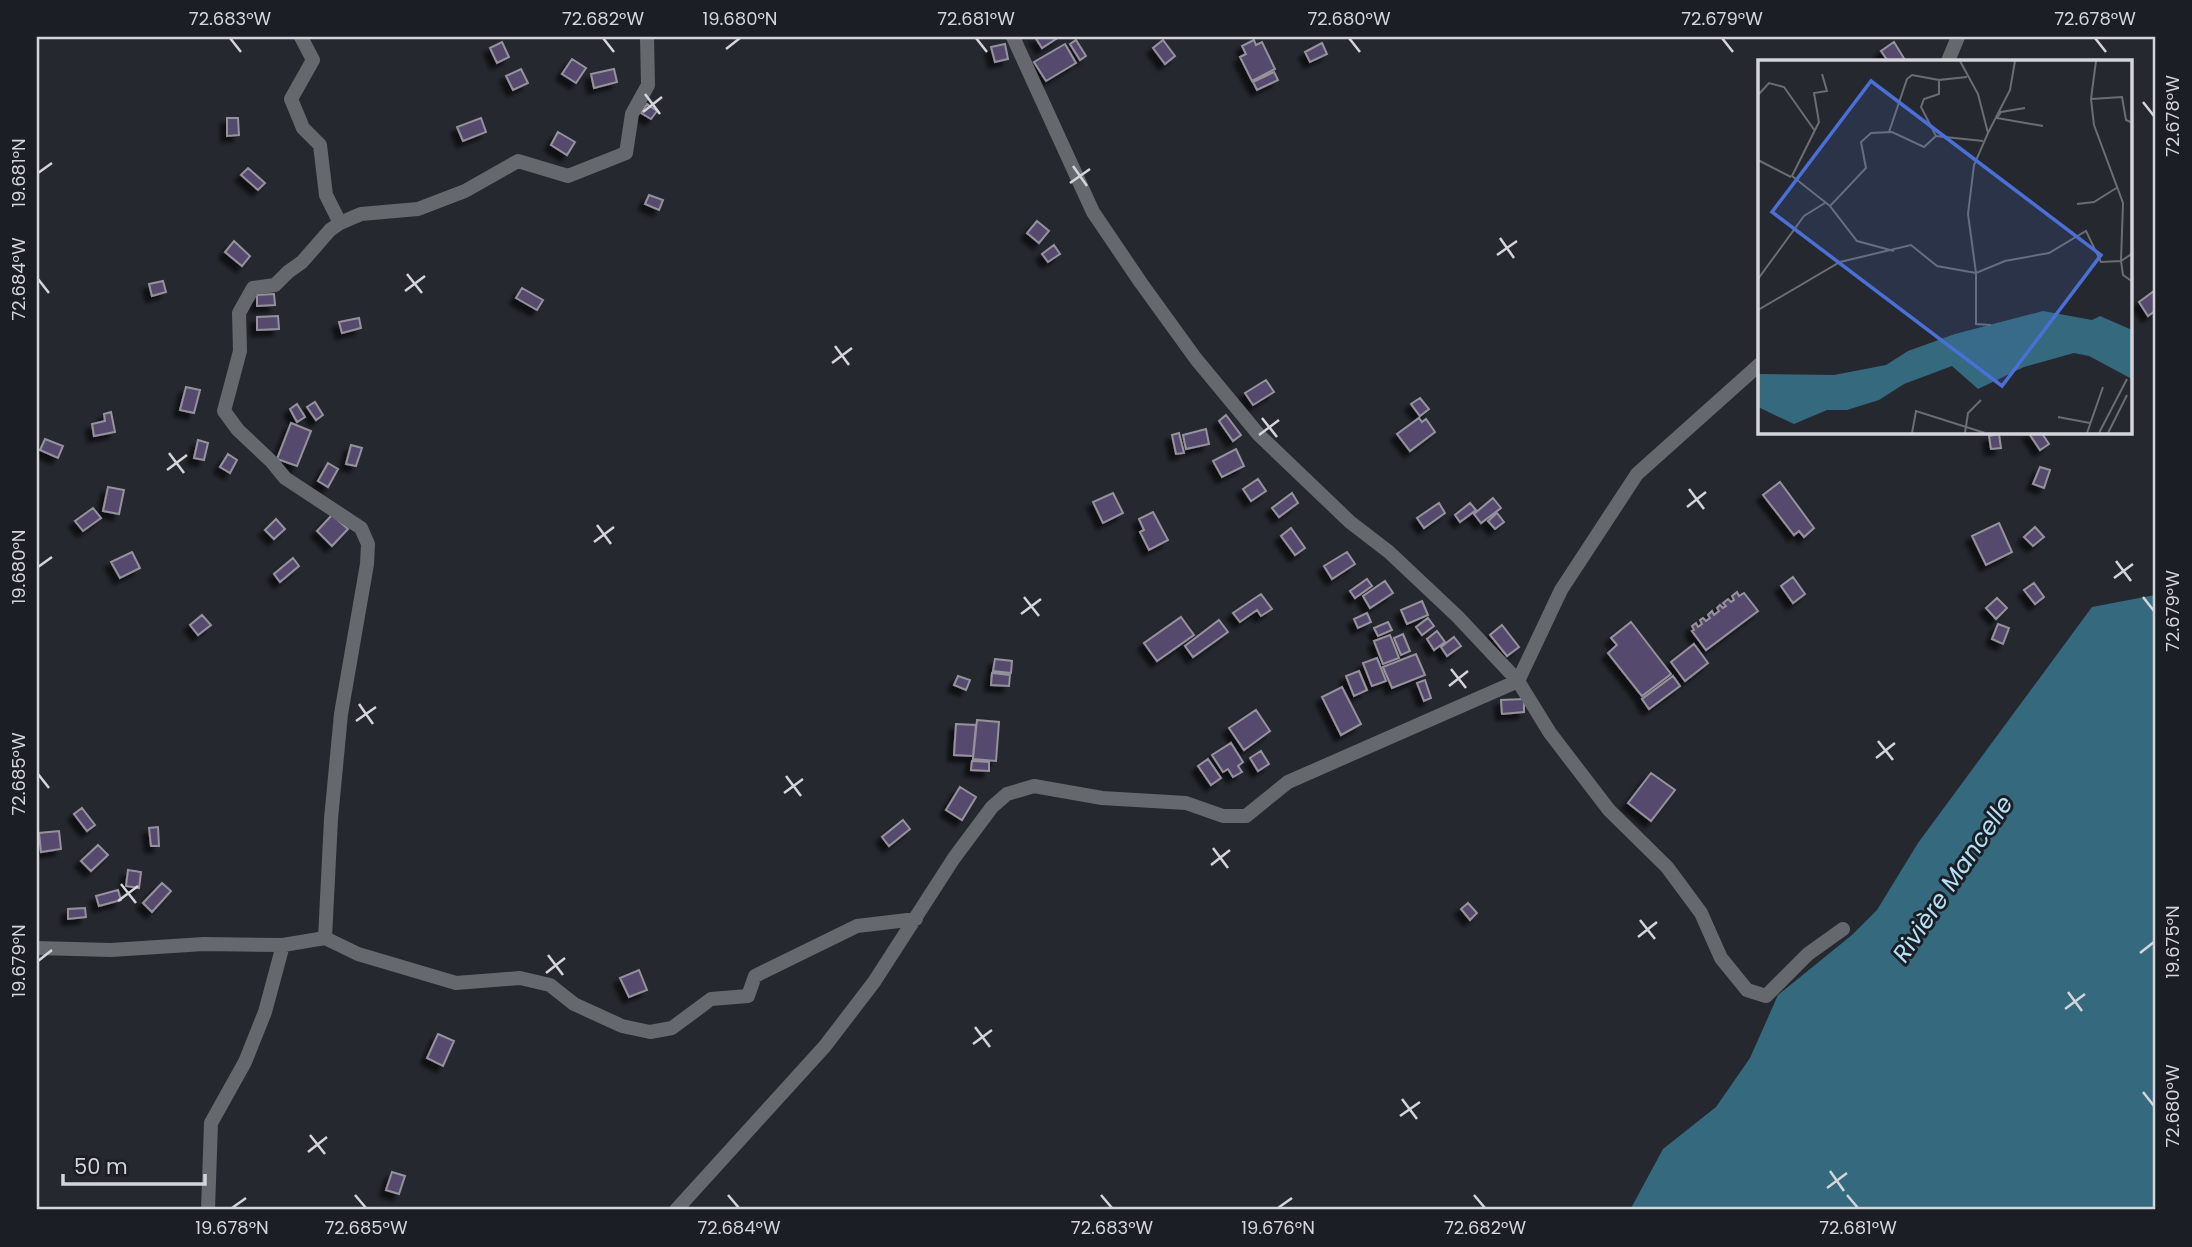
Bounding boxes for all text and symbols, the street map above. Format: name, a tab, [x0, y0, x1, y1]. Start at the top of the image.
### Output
text: 72.683°W	[189, 6, 272, 31]
text: 72.682°W	[562, 6, 644, 31]
text: 19.680°N	[702, 6, 778, 31]
text: 72.681°W	[937, 6, 1015, 31]
text: 72.680°W	[1308, 6, 1391, 31]
text: 72.679°W	[1681, 6, 1763, 31]
text: 72.678°W	[2054, 6, 2136, 31]
inset map	[1758, 60, 2132, 434]
text: 72.678°W	[2160, 75, 2185, 157]
text: 19.681°N	[6, 138, 31, 208]
text: 72.684°W	[6, 237, 31, 321]
text: 19.680°N	[6, 529, 31, 605]
text: 72.679°W	[2160, 570, 2185, 652]
text: 72.685°W	[6, 732, 31, 816]
water label: Rivière Mancelle	[1885, 789, 2021, 968]
text: 19.675°N	[2160, 905, 2185, 979]
text: 19.679°N	[6, 924, 31, 998]
text: 72.680°W	[2160, 1064, 2185, 1148]
scale bar	[63, 1142, 205, 1186]
text: 50 m	[74, 1152, 128, 1181]
text: 19.678°N	[195, 1215, 269, 1240]
text: 72.685°W	[325, 1215, 408, 1240]
text: 72.684°W	[697, 1215, 781, 1240]
text: 72.683°W	[1071, 1215, 1154, 1240]
text: 19.676°N	[1241, 1215, 1315, 1240]
text: 72.682°W	[1444, 1215, 1526, 1240]
text: 72.681°W	[1819, 1215, 1897, 1240]

